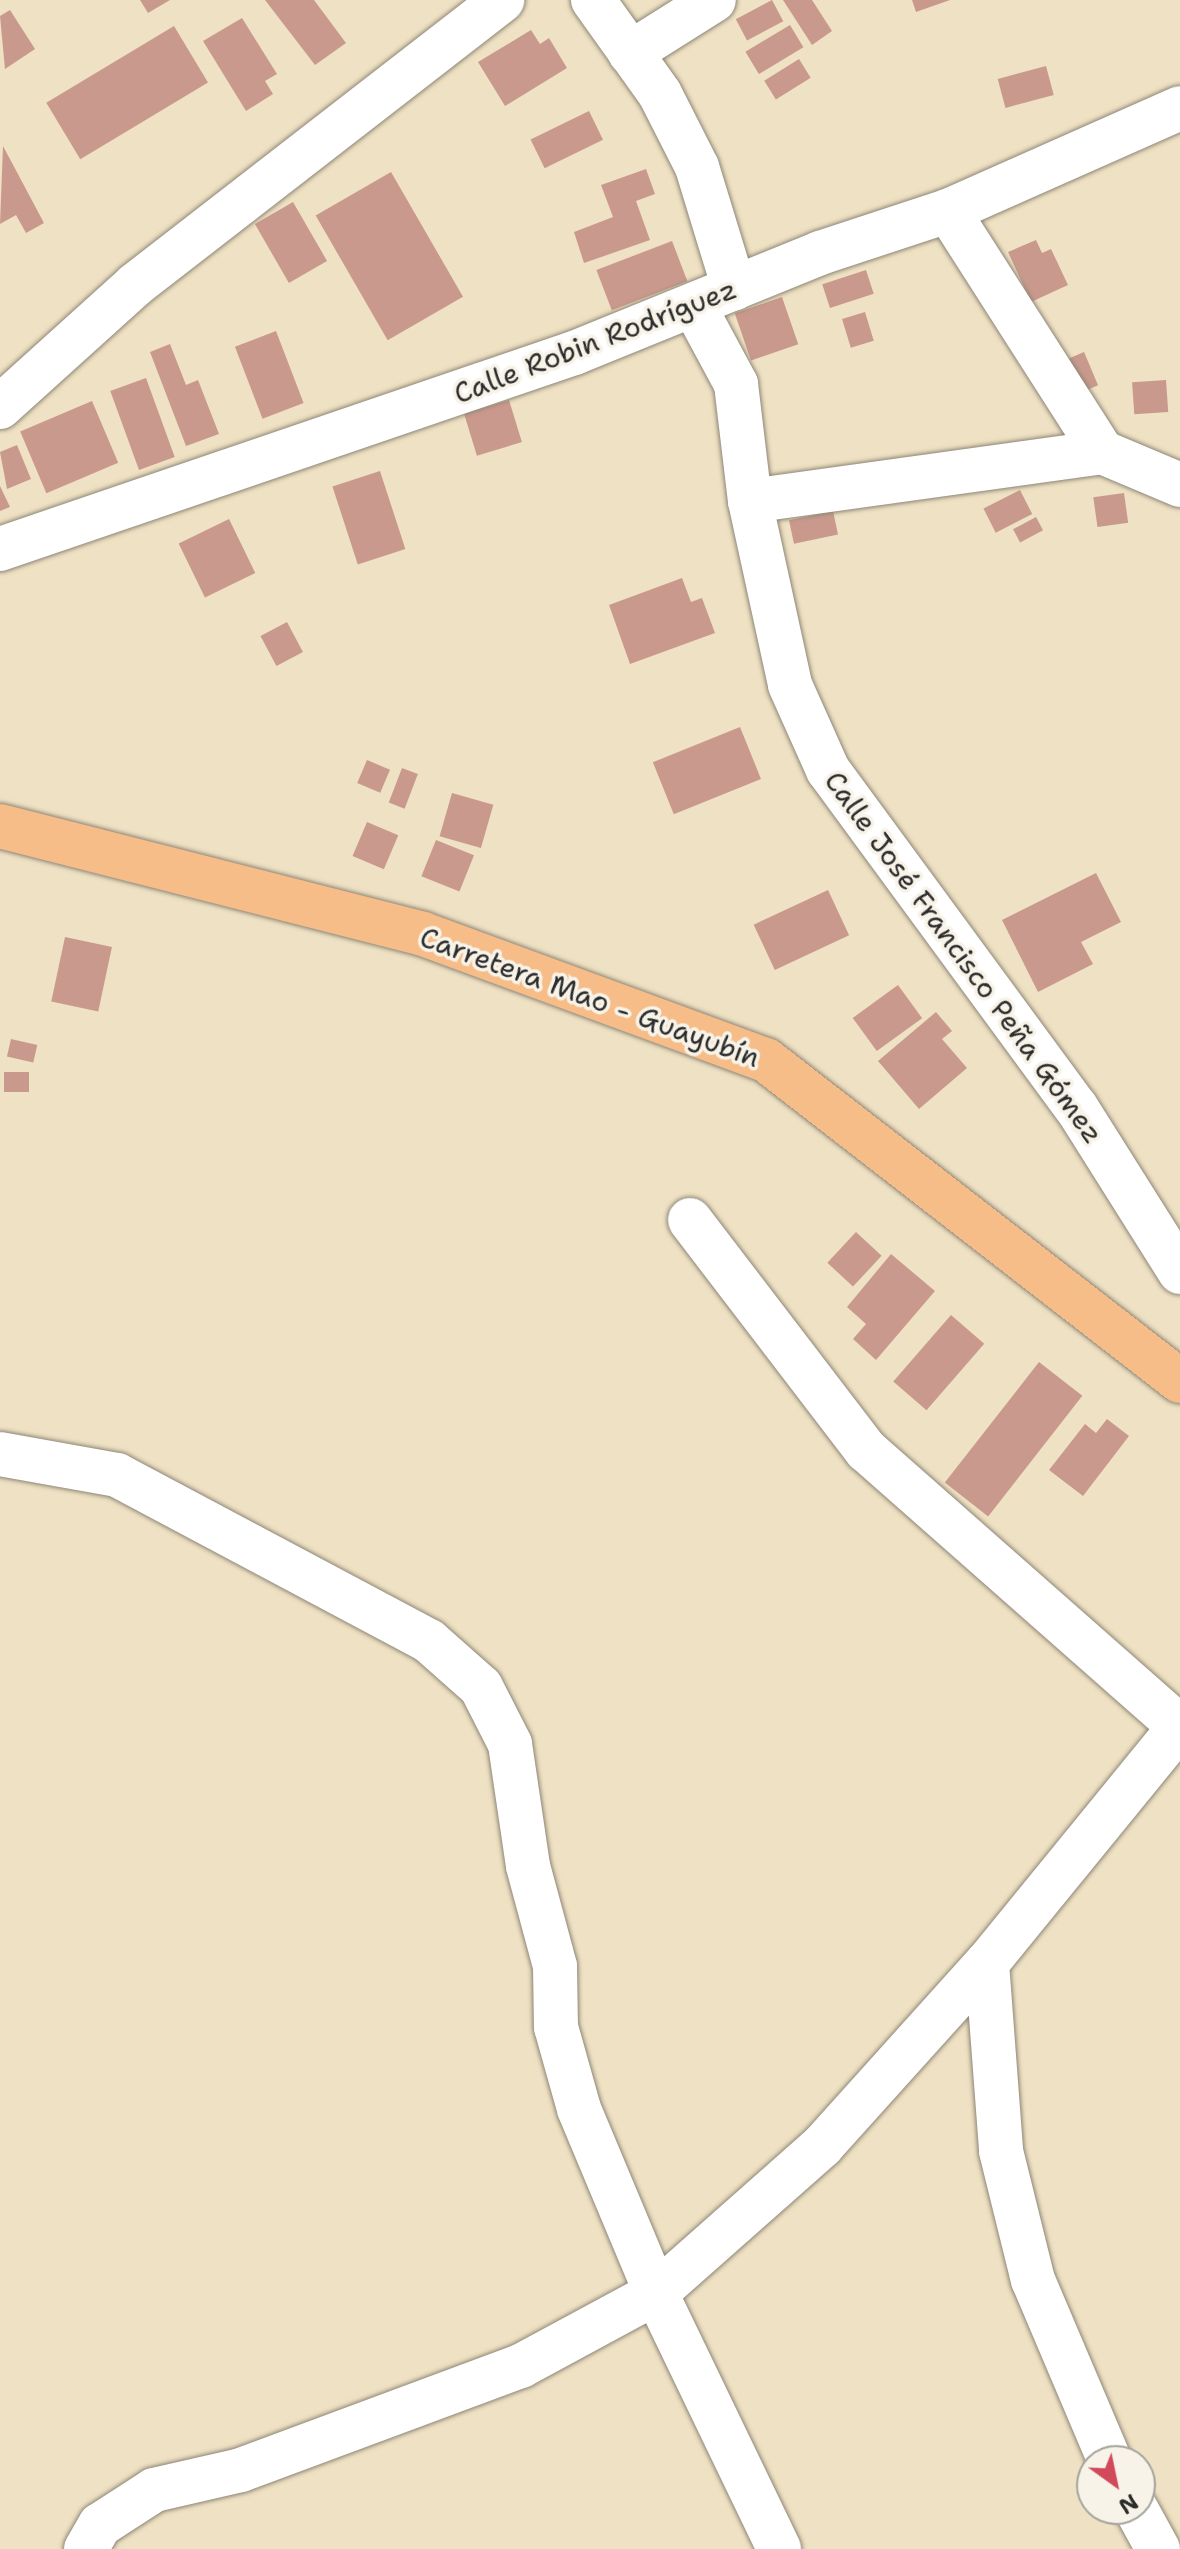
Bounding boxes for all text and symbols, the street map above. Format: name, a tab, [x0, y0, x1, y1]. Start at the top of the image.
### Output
street label: Calle Robin Rodríguez	[449, 272, 741, 410]
street label: Calle José Francisco Peña Gómez	[818, 765, 1110, 1149]
street label: Carretera Mao - Guayubín	[416, 920, 764, 1074]
north arrow	[1076, 2445, 1156, 2525]
text: N	[1113, 2487, 1143, 2521]

